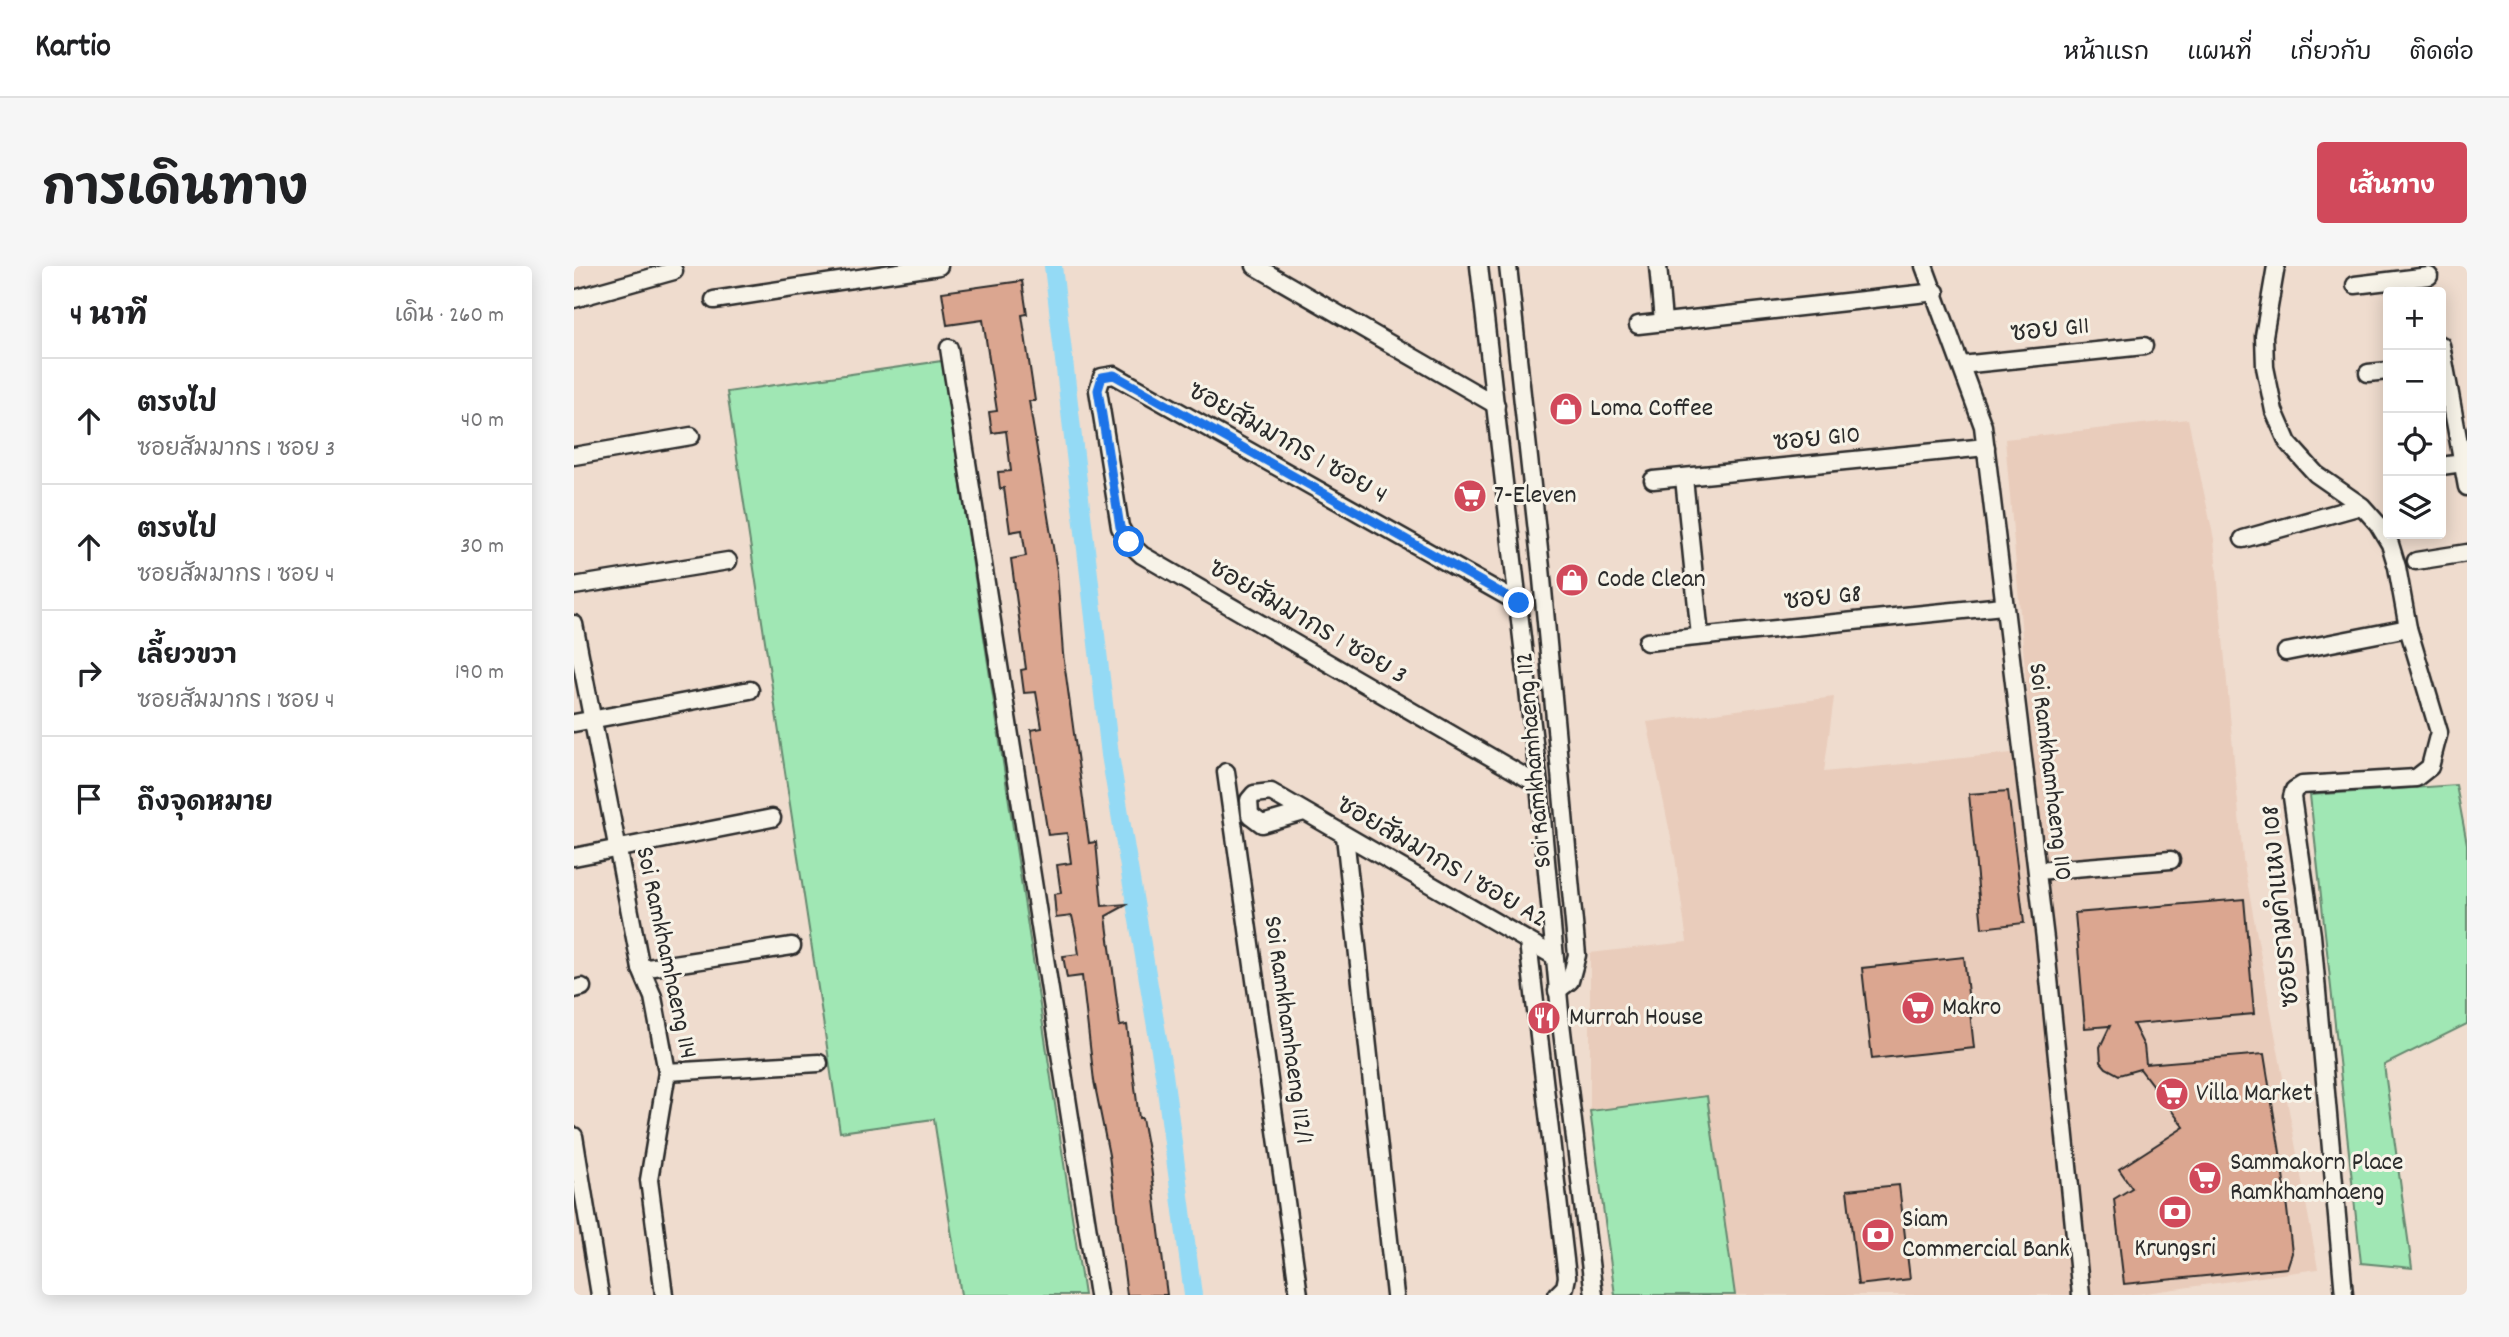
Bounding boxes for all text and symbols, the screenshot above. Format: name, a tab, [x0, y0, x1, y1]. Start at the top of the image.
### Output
text: Kartio	[35, 25, 111, 72]
text: หน้าแรก	[2064, 37, 2149, 71]
text: แผนที่	[2187, 37, 2252, 71]
text: เกี่ยวกับ	[2290, 37, 2372, 71]
text: ติดต่อ	[2410, 37, 2474, 71]
button: เส้นทาง	[2317, 142, 2467, 223]
text: การเดินทาง	[42, 158, 308, 228]
map controls	[2383, 287, 2446, 539]
button: +	[2383, 287, 2446, 350]
text: 4 นาที	[70, 297, 147, 340]
text: เดิน · 260 m	[395, 300, 504, 333]
street label: ซอย G11	[2009, 308, 2091, 354]
button: −	[2383, 350, 2446, 413]
street label: ซอยสัมมากร 1 ซอย 4	[1180, 374, 1394, 514]
text: ตรงไป	[137, 387, 217, 424]
shop icon: Loma Coffee	[1547, 390, 1585, 428]
place label: Loma Coffee	[1590, 391, 1713, 428]
icon: ahead	[70, 402, 108, 440]
text: 40 m	[461, 405, 504, 438]
button: locate	[2383, 413, 2446, 476]
street label: ซอย G10	[1772, 417, 1862, 463]
text: ซอยสัมมากร 1 ซอย 3	[137, 434, 335, 467]
button: layers	[2383, 476, 2446, 539]
supermarket icon: 7-Eleven	[1451, 477, 1489, 515]
place label: 7-Eleven	[1494, 478, 1577, 515]
text: ตรงไป	[137, 513, 217, 550]
route start	[1113, 526, 1144, 557]
icon: ahead	[70, 528, 108, 566]
text: 30 m	[460, 531, 504, 564]
street label: ซอยสัมมากร 1 ซอย 3	[1201, 551, 1413, 695]
text: ซอยสัมมากร 1 ซอย 4	[137, 560, 335, 593]
shop icon: Code Clean	[1553, 561, 1591, 599]
place label: Code Clean	[1597, 562, 1706, 599]
street label: ซอย G8	[1782, 577, 1864, 621]
route end	[1503, 587, 1534, 618]
text: เลี้ยวขวา	[137, 639, 237, 676]
street label: Soi Ramkhamhaeng 112	[1507, 650, 1563, 870]
icon: right	[70, 654, 108, 692]
text: 190 m	[455, 657, 504, 690]
street label: Soi Ramkhamhaeng 110	[2017, 661, 2081, 883]
text: ซอยสัมมากร 1 ซอย 4	[137, 686, 335, 719]
icon: arrive	[70, 780, 108, 818]
text: ถึงจุดหมาย	[137, 786, 273, 823]
street label: ซอยสัมมากร 1 ซอย A2	[1329, 787, 1553, 939]
street label: ซอยรามคำแหง 108	[2253, 803, 2311, 1009]
street label: Soi Ramkhamhaeng 114	[624, 843, 706, 1063]
street label: Soi Ramkhamhaeng 112/1	[1253, 914, 1321, 1146]
supermarket icon: Makro	[1899, 989, 1937, 1027]
place label: Makro	[1942, 990, 2001, 1027]
restaurant icon: Murrah House	[1525, 999, 1563, 1037]
place label: Murrah House	[1569, 1000, 1703, 1037]
supermarket icon: Villa Market	[2153, 1075, 2191, 1113]
place label: Villa Market	[2196, 1076, 2313, 1113]
place label: Sammakorn Place Ramkhamhaeng	[2230, 1145, 2404, 1212]
supermarket icon: Sammakorn Place Ramkhamhaeng	[2186, 1159, 2224, 1197]
bank icon: Krungsri	[2156, 1193, 2194, 1231]
place label: Siam Commercial Bank	[1902, 1202, 2070, 1269]
bank icon: Siam Commercial Bank	[1859, 1216, 1897, 1254]
place label: Krungsri	[2134, 1231, 2216, 1268]

